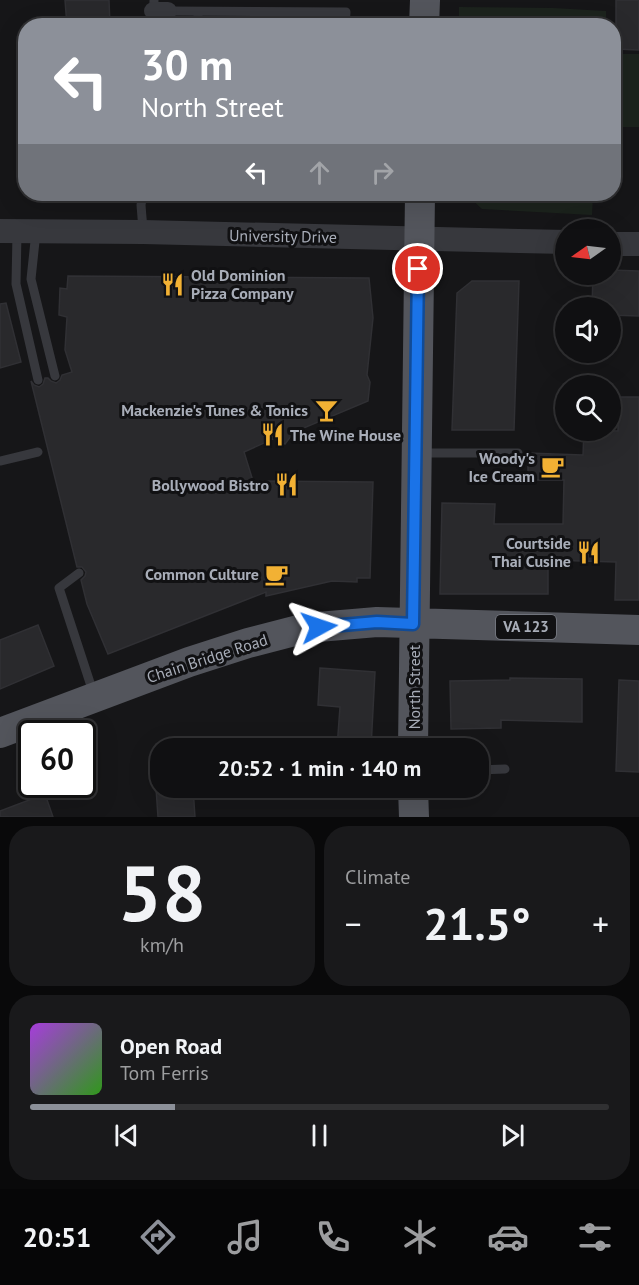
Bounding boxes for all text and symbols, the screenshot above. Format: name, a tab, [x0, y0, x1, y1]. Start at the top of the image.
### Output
text: 30 m	[141, 37, 233, 92]
icon: left	[42, 42, 120, 120]
text: North Street	[141, 90, 284, 124]
icon: left	[240, 156, 273, 189]
icon: ahead	[303, 156, 336, 189]
icon: right	[366, 156, 399, 189]
north arrow	[555, 219, 621, 285]
map controls	[555, 219, 621, 441]
street label: University Drive	[229, 225, 337, 247]
pin	[392, 243, 443, 294]
icon: arrive	[401, 252, 434, 285]
place label: Old Dominion Pizza Company	[191, 265, 294, 303]
restaurant icon: Old Dominion Pizza Company	[160, 271, 186, 297]
button: sound	[555, 297, 621, 363]
button: search	[555, 375, 621, 441]
bar icon: Mackenzie's Tunes & Tonics	[313, 397, 339, 423]
place label: Mackenzie's Tunes & Tonics	[121, 400, 308, 420]
restaurant icon: The Wine House	[259, 422, 285, 448]
place label: The Wine House	[290, 425, 401, 445]
place label: Woody's Ice Cream	[468, 448, 535, 486]
cafe icon: Woody's Ice Cream	[540, 454, 566, 480]
restaurant icon: Bollywood Bistro	[274, 472, 300, 498]
place label: Bollywood Bistro	[152, 475, 269, 495]
place label: Courtside Thai Cusine	[492, 533, 571, 571]
restaurant icon: Courtside Thai Cusine	[576, 539, 602, 565]
cafe icon: Common Culture	[264, 561, 290, 587]
place label: Common Culture	[145, 564, 259, 584]
position arrow	[287, 595, 351, 659]
road number: VA 123	[496, 615, 556, 639]
street label: Chain Bridge Road	[144, 629, 270, 687]
street label: North Street	[404, 644, 424, 729]
speed limit sign: 60	[18, 720, 96, 798]
text: 20:52 · 1 min · 140 m	[218, 754, 421, 782]
text: 58	[118, 842, 206, 943]
text: Climate	[345, 864, 411, 890]
text: 21.5°	[423, 894, 531, 952]
text: −	[345, 902, 362, 945]
text: +	[592, 902, 609, 945]
text: km/h	[140, 932, 184, 958]
text: Open Road	[120, 1032, 222, 1060]
text: Tom Ferris	[120, 1060, 209, 1086]
icon: previous	[110, 1119, 143, 1152]
icon: pause	[303, 1119, 336, 1152]
icon: next	[496, 1119, 529, 1152]
icon: directions	[137, 1216, 179, 1258]
icon: music	[224, 1216, 266, 1258]
icon: phone	[312, 1216, 354, 1258]
icon: climate	[399, 1216, 441, 1258]
icon: car	[487, 1216, 529, 1258]
icon: filters	[574, 1216, 616, 1258]
text: 20:51	[23, 1220, 91, 1254]

